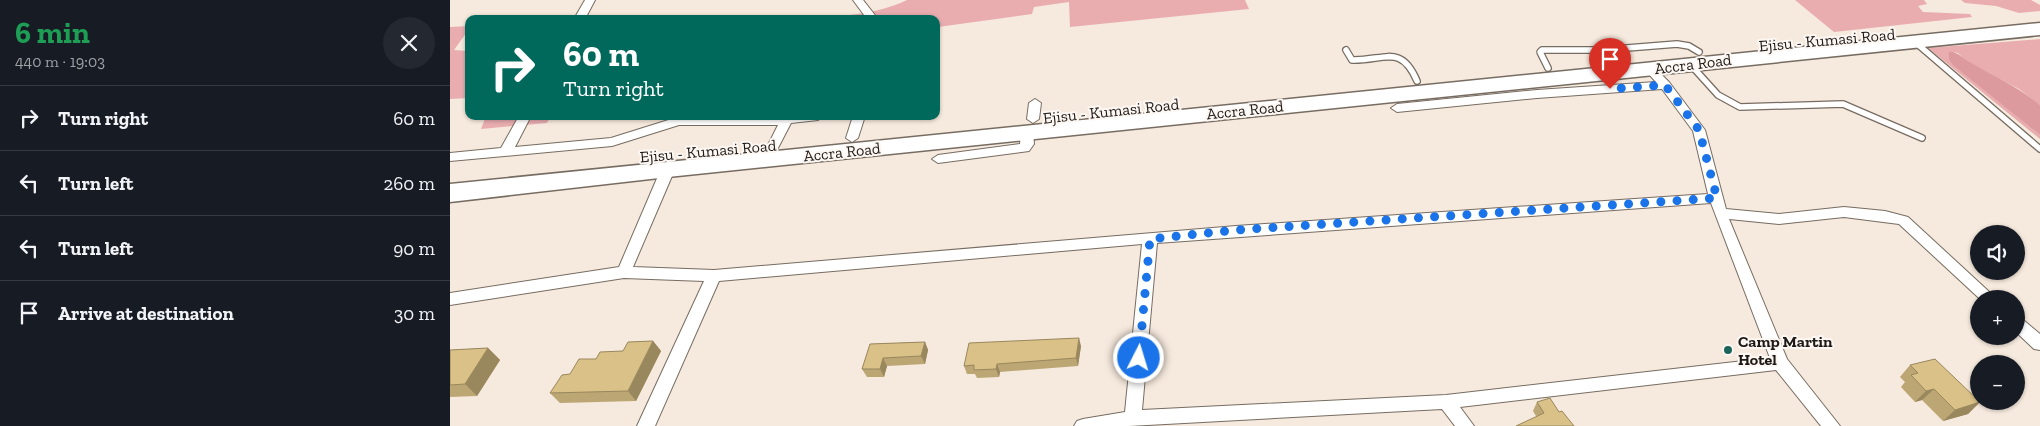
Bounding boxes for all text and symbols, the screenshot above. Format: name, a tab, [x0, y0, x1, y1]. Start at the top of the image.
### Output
text: 6 min	[15, 15, 90, 51]
button: close	[383, 17, 435, 69]
street label: Ejisu - Kumasi Road	[1758, 25, 1896, 55]
text: 60 m	[563, 33, 639, 75]
icon: right	[480, 35, 545, 100]
pin	[1589, 38, 1631, 89]
icon: arrive	[1596, 45, 1624, 73]
street label: Accra Road	[1653, 50, 1733, 78]
text: 440 m · 19:03	[15, 52, 105, 71]
text: Turn right	[563, 75, 664, 102]
street label: Ejisu - Kumasi Road	[1042, 94, 1180, 128]
street label: Accra Road	[1206, 96, 1285, 123]
icon: right	[15, 104, 43, 132]
text: Turn right	[58, 107, 148, 130]
text: 60 m	[393, 107, 435, 130]
street label: Ejisu - Kumasi Road	[639, 136, 777, 166]
street label: Accra Road	[803, 138, 882, 165]
icon: left	[15, 169, 43, 197]
text: Turn left	[58, 172, 133, 195]
text: 260 m	[383, 172, 435, 195]
map controls	[1970, 225, 2025, 410]
button: sound	[1970, 225, 2025, 280]
icon: left	[15, 234, 43, 262]
text: Turn left	[58, 237, 133, 260]
text: 90 m	[393, 237, 435, 260]
button: +	[1970, 290, 2025, 345]
icon: arrive	[15, 299, 43, 327]
text: Arrive at destination	[58, 302, 234, 325]
text: 30 m	[394, 302, 435, 325]
position arrow	[1112, 331, 1164, 383]
place label: Camp Martin Hotel	[1738, 332, 1833, 369]
marker: Camp Martin Hotel	[1722, 344, 1734, 356]
button: −	[1970, 355, 2025, 410]

